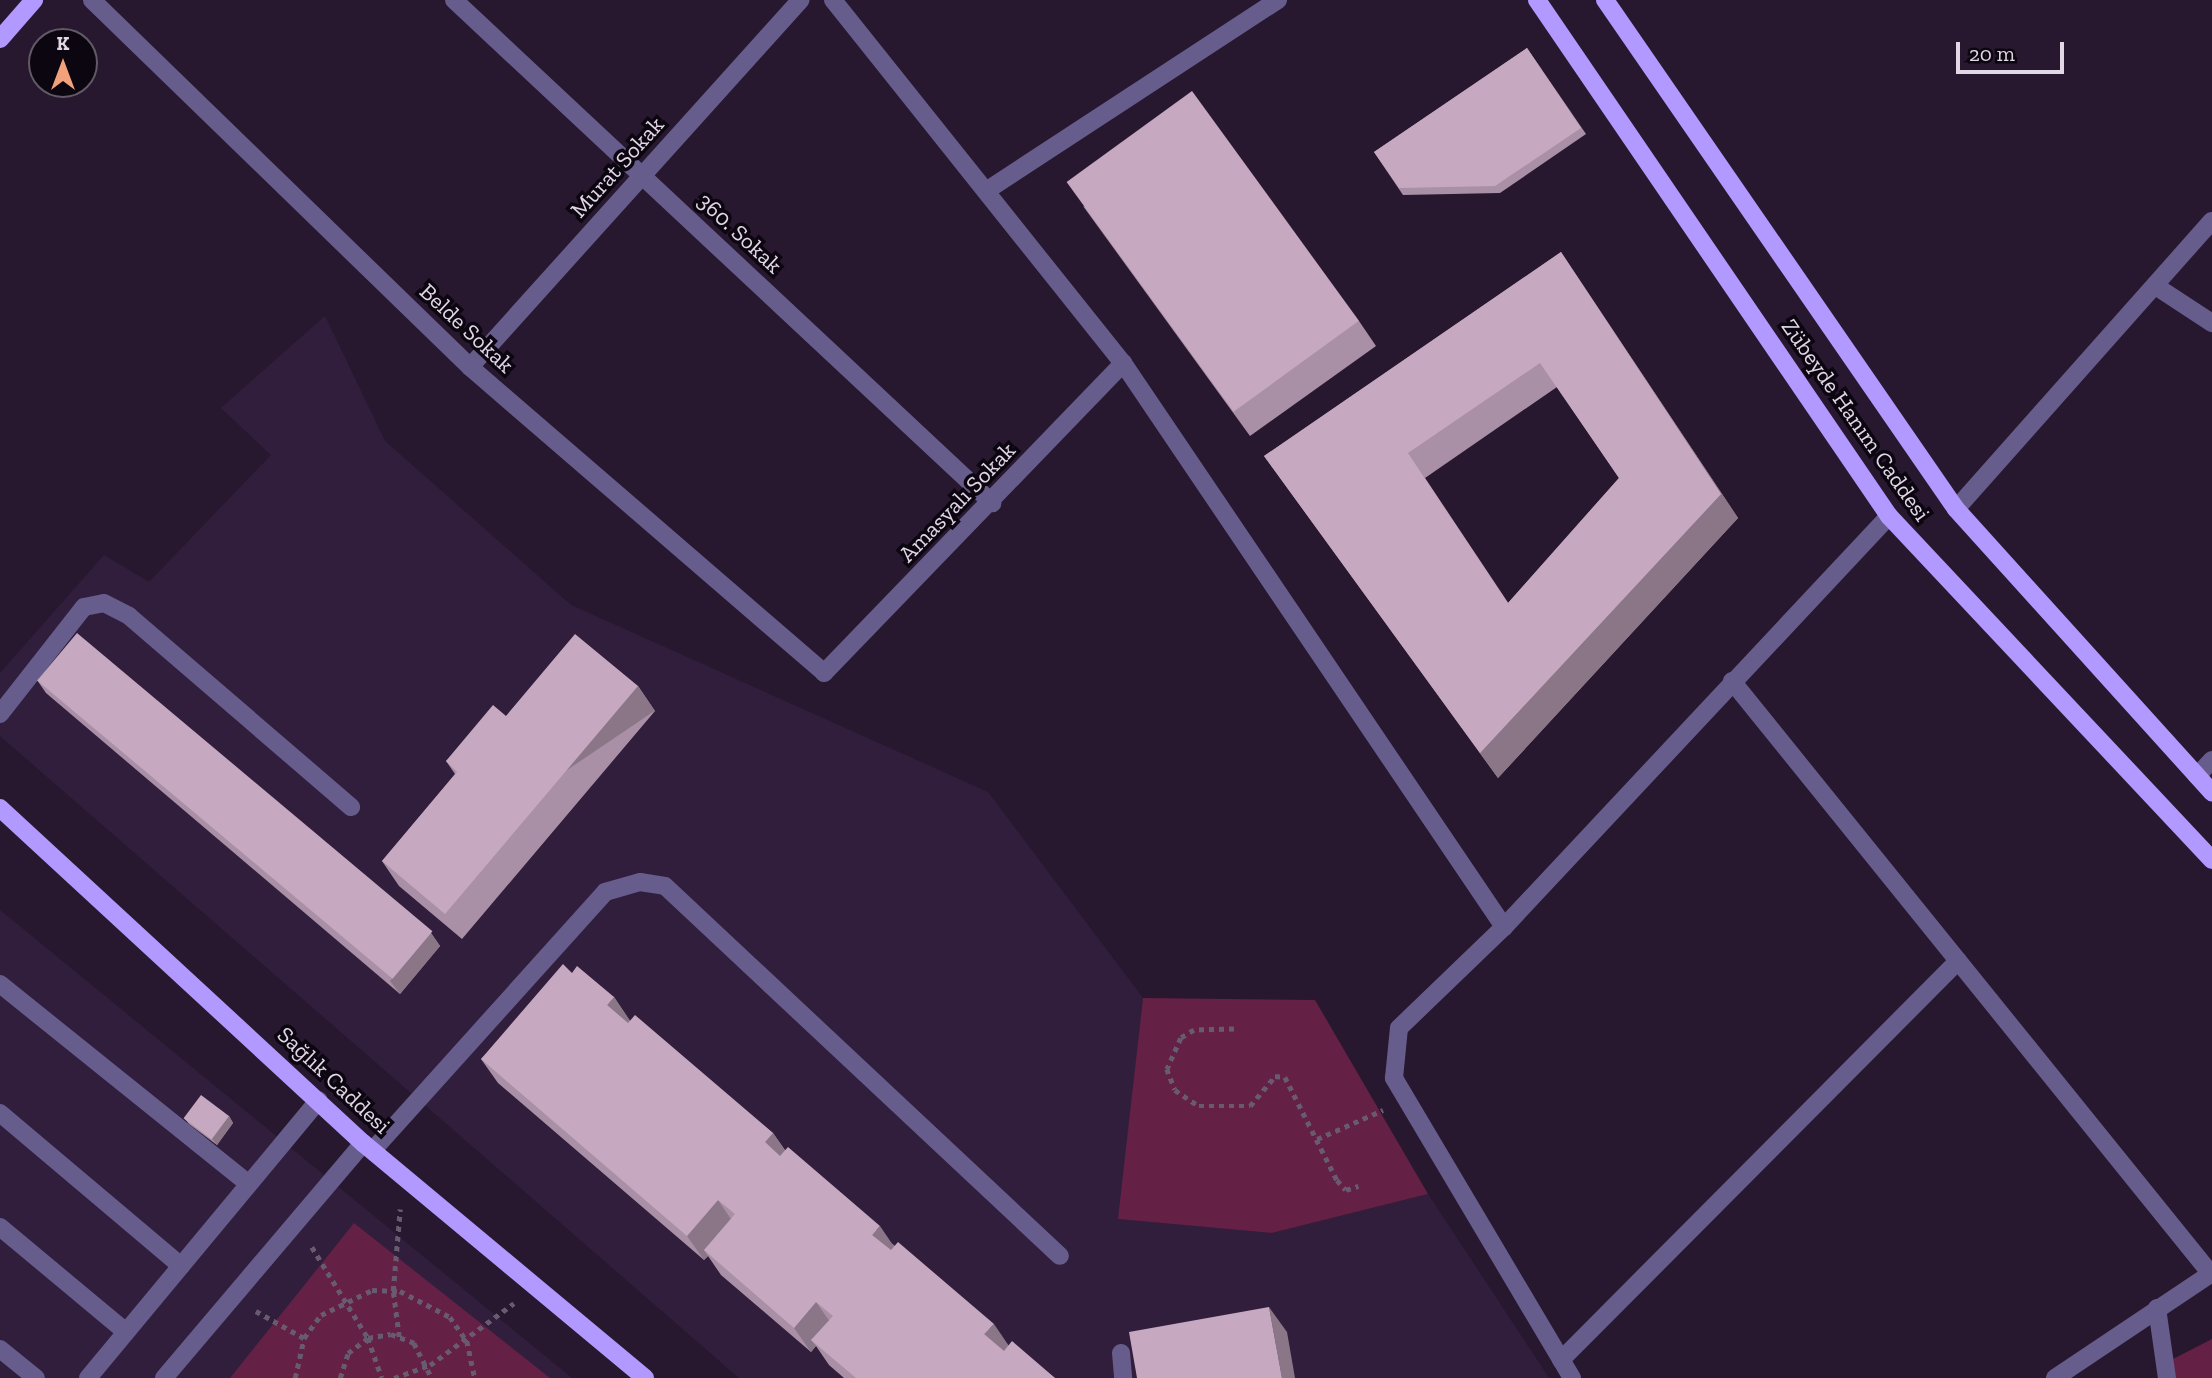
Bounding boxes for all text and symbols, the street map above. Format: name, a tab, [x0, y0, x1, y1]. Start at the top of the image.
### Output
north arrow	[28, 28, 98, 98]
scale bar	[1960, 28, 2068, 72]
text: K	[57, 32, 69, 55]
text: 20 m	[1969, 41, 2015, 66]
street label: Murat Sokak	[564, 111, 670, 223]
street label: 360. Sokak	[692, 187, 788, 279]
street label: Belde Sokak	[414, 277, 520, 379]
street label: Zübeyde Hanım Caddesi	[1776, 314, 1936, 526]
street label: Amasyalı Sokak	[893, 436, 1021, 568]
street label: Sağlık Caddesi	[272, 1021, 396, 1139]

